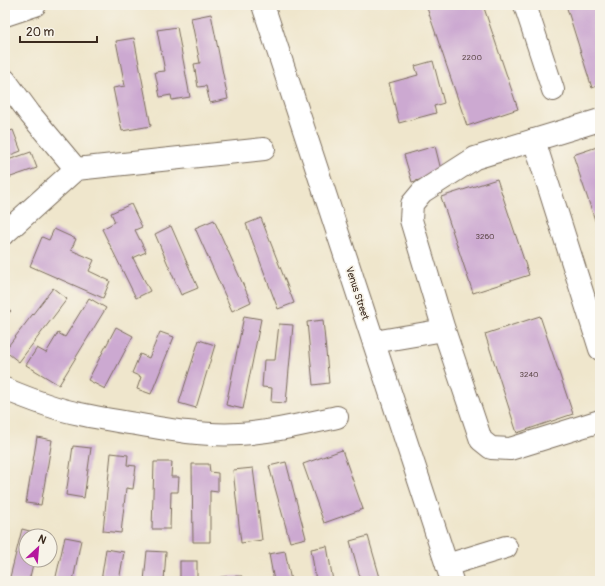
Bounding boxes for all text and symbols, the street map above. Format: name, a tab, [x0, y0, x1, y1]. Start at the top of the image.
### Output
scale bar	[20, 18, 97, 44]
text: 20 m	[26, 25, 55, 40]
house number: 2200	[462, 53, 482, 62]
house number: 3260	[475, 232, 495, 241]
street label: Venus Street	[343, 265, 372, 322]
house number: 3240	[519, 370, 539, 379]
north arrow	[18, 528, 58, 568]
text: N	[36, 532, 49, 547]

